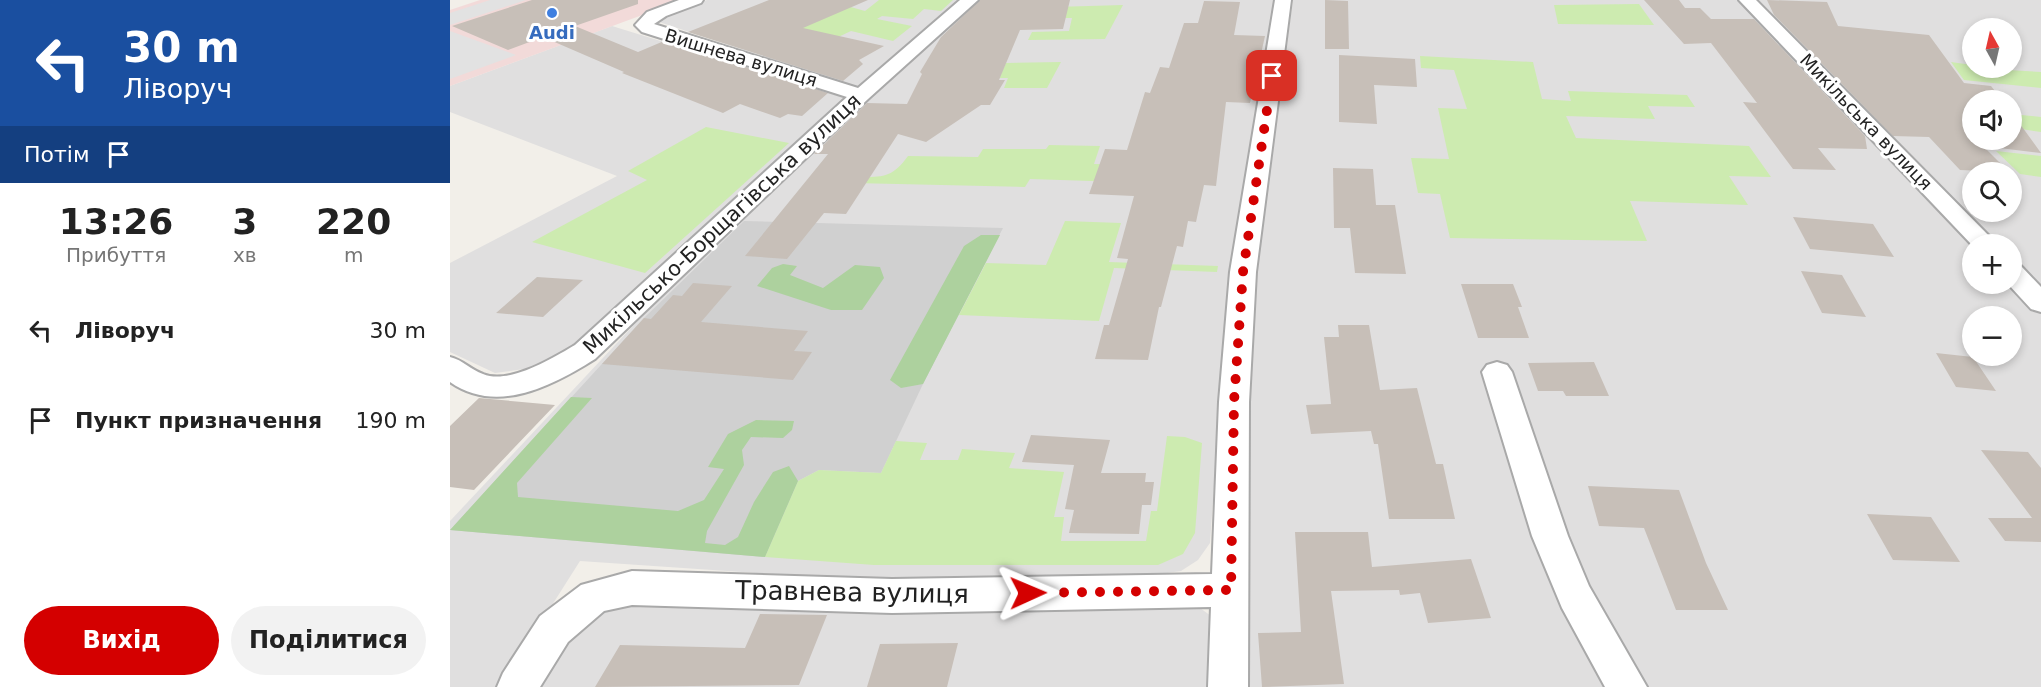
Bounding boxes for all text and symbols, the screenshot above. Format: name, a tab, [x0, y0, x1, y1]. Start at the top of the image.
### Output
marker: Audi	[545, 6, 559, 20]
north arrow	[1962, 18, 2022, 78]
map controls	[1962, 18, 2022, 366]
place label: Audi	[529, 22, 575, 43]
text: 30 m	[123, 23, 240, 72]
icon: left	[24, 24, 102, 102]
street label: Вишнева вулиця	[662, 24, 820, 91]
street label: Микільська вулиця	[1796, 49, 1937, 194]
pin	[1246, 50, 1297, 101]
icon: arrive	[1255, 59, 1288, 92]
text: Ліворуч	[123, 73, 232, 104]
street label: Микільсько-Борщагівська вулиця	[578, 89, 866, 359]
button: sound	[1962, 90, 2022, 150]
icon: arrive	[102, 138, 135, 171]
text: Потім	[24, 142, 90, 167]
button: search	[1962, 162, 2022, 222]
text: 13:26	[59, 201, 173, 242]
text: 3	[232, 201, 257, 242]
text: 220	[316, 201, 391, 242]
button: +	[1962, 234, 2022, 294]
text: Прибуття	[66, 243, 166, 267]
text: хв	[233, 243, 257, 267]
text: m	[344, 243, 363, 267]
button: −	[1962, 306, 2022, 366]
icon: left	[24, 314, 57, 347]
text: Ліворуч	[75, 318, 175, 343]
text: 30 m	[370, 318, 426, 343]
icon: arrive	[24, 404, 57, 437]
text: Пункт призначення	[75, 408, 322, 433]
text: 190 m	[356, 408, 426, 433]
position arrow	[996, 561, 1060, 625]
street label: Травнева вулиця	[734, 575, 969, 609]
button: Вихід	[24, 606, 219, 675]
button: Поділитися	[231, 606, 426, 675]

